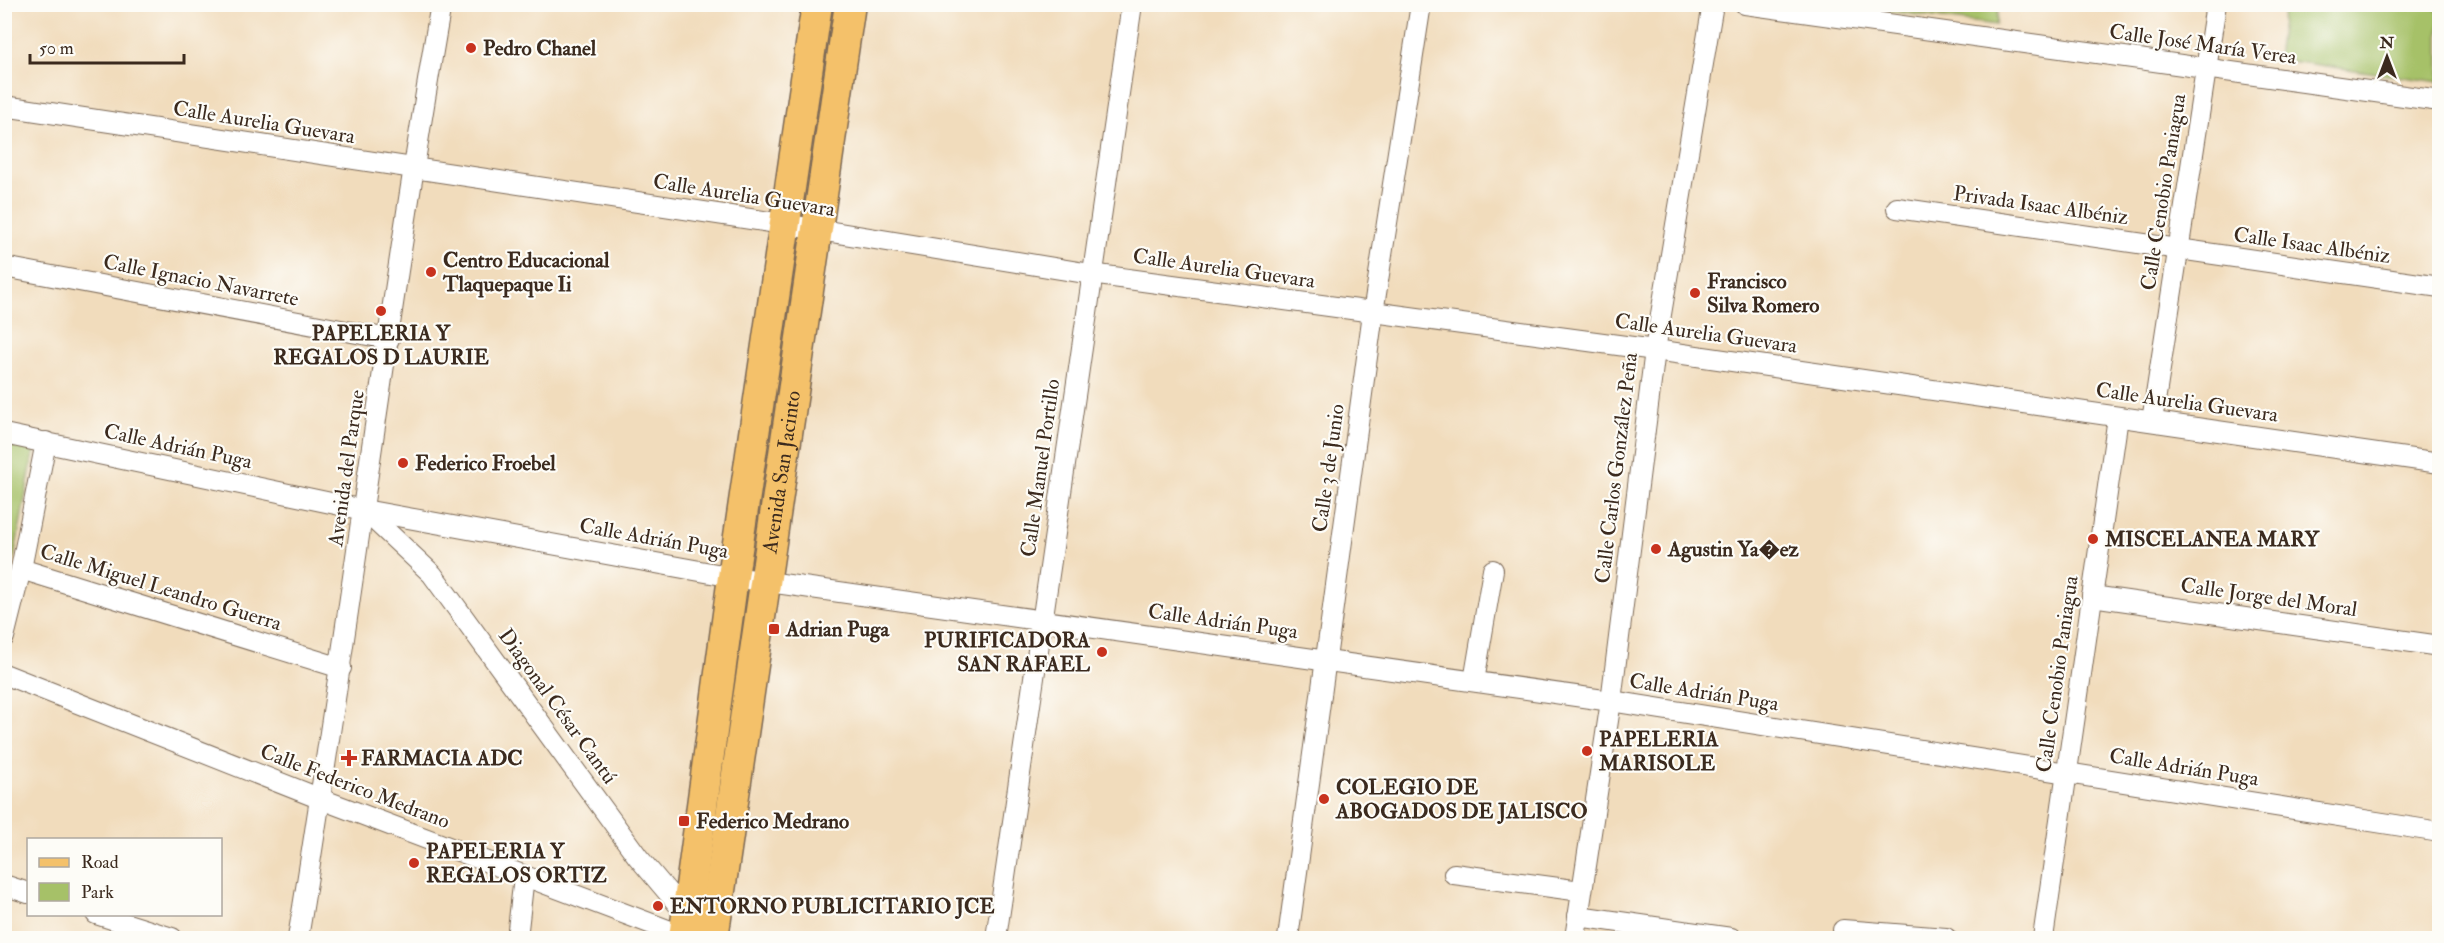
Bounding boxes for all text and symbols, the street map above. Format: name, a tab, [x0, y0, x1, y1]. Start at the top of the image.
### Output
street label: Calle José María Verea	[2108, 18, 2299, 71]
scale bar	[30, 27, 184, 65]
north arrow	[2357, 27, 2417, 87]
text: N	[2379, 33, 2395, 53]
place label: Pedro Chanel	[483, 35, 597, 62]
text: 50 m	[39, 37, 74, 60]
marker: Pedro Chanel	[464, 41, 478, 55]
street label: Calle Cenobio Paniagua	[2135, 92, 2192, 292]
street label: Calle Aurelia Guevara	[171, 95, 357, 150]
street label: Calle Aurelia Guevara	[651, 168, 837, 223]
street label: Privada Isaac Albéniz	[1952, 180, 2130, 231]
street label: Calle Isaac Albéniz	[2232, 221, 2392, 270]
street label: Calle Aurelia Guevara	[1131, 242, 1317, 295]
place label: Centro Educacional Tlaquepaque Ii	[442, 247, 610, 298]
street label: Calle Ignacio Navarrete	[101, 248, 301, 313]
marker: Centro Educacional Tlaquepaque Ii	[424, 265, 438, 279]
place label: Francisco Silva Romero	[1707, 268, 1819, 319]
marker: Francisco Silva Romero	[1688, 286, 1702, 300]
marker: PAPELERIA Y REGALOS D LAURIE	[374, 304, 388, 318]
street label: Calle Aurelia Guevara	[1613, 307, 1799, 360]
place label: PAPELERIA Y REGALOS D LAURIE	[273, 320, 489, 371]
street label: Calle Carlos González Peña	[1589, 351, 1644, 585]
street label: Calle Aurelia Guevara	[2094, 376, 2280, 429]
street label: Calle Manuel Portillo	[1015, 377, 1066, 559]
street label: Avenida del Parque	[322, 388, 371, 549]
street label: Avenida San Jacinto	[756, 389, 807, 556]
street label: Calle 3 de Junio	[1306, 402, 1351, 534]
street label: Calle Adrián Puga	[101, 418, 255, 475]
place label: Federico Froebel	[415, 450, 556, 477]
marker: Federico Froebel	[396, 456, 410, 470]
street label: Calle Adrián Puga	[577, 512, 731, 565]
place label: MISCELANEA MARY	[2104, 526, 2321, 553]
marker: MISCELANEA MARY	[2086, 532, 2100, 546]
place label: Agustin Ya�ez	[1667, 536, 1800, 563]
street label: Calle Miguel Leandro Guerra	[37, 538, 285, 637]
marker: Agustin Ya�ez	[1649, 542, 1663, 556]
street label: Calle Jorge del Moral	[2179, 572, 2360, 623]
street label: Calle Cenobio Paniagua	[2030, 574, 2085, 774]
street label: Calle Adrián Puga	[1146, 598, 1300, 645]
place label: Adrian Puga	[785, 616, 890, 643]
marker: Adrian Puga	[767, 622, 781, 636]
street label: Diagonal César Cantú	[492, 623, 623, 789]
place label: PURIFICADORA SAN RAFAEL	[924, 627, 1091, 678]
marker: PURIFICADORA SAN RAFAEL	[1095, 645, 1109, 659]
street label: Calle Adrián Puga	[1627, 667, 1781, 718]
place label: PAPELERIA MARISOLE	[1598, 726, 1719, 777]
street label: Calle Federico Medrano	[256, 738, 453, 835]
street label: Calle Adrián Puga	[2107, 742, 2261, 793]
marker: PAPELERIA MARISOLE	[1580, 744, 1594, 758]
place label: FARMACIA ADC	[361, 745, 523, 772]
marker: FARMACIA ADC	[342, 751, 356, 765]
place label: COLEGIO DE ABOGADOS DE JALISCO	[1335, 774, 1588, 825]
marker: COLEGIO DE ABOGADOS DE JALISCO	[1317, 792, 1331, 806]
place label: Federico Medrano	[696, 808, 849, 835]
marker: Federico Medrano	[677, 814, 691, 828]
legend	[27, 838, 222, 916]
place label: PAPELERIA Y REGALOS ORTIZ	[426, 838, 607, 889]
text: Road	[81, 851, 119, 874]
marker: PAPELERIA Y REGALOS ORTIZ	[407, 856, 421, 870]
text: Park	[81, 881, 114, 904]
place label: ENTORNO PUBLICITARIO JCE	[670, 893, 995, 920]
marker: ENTORNO PUBLICITARIO JCE	[651, 899, 665, 913]

